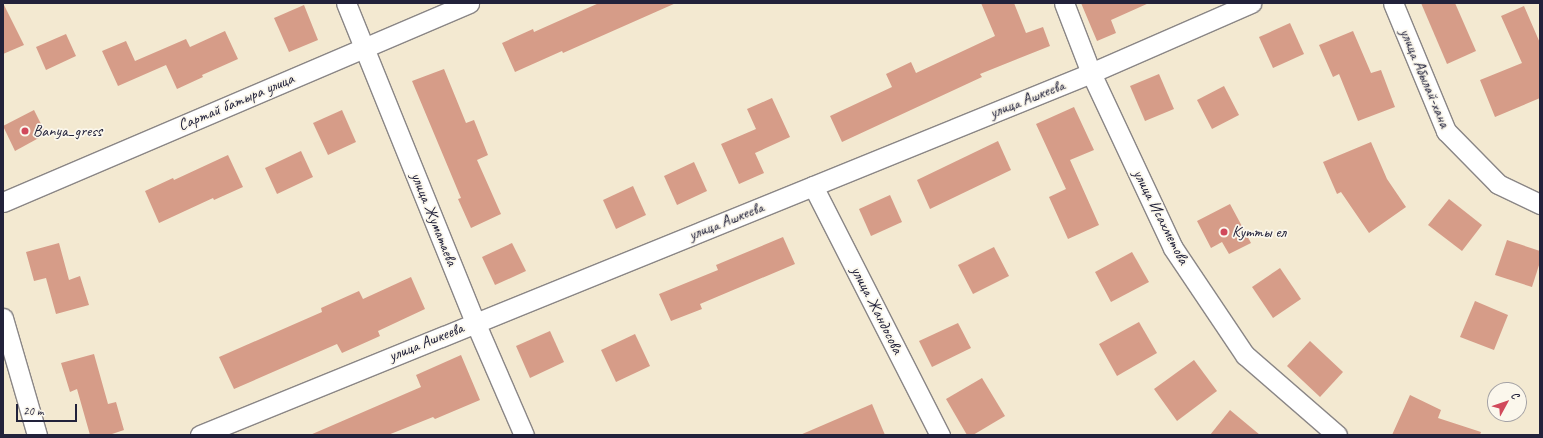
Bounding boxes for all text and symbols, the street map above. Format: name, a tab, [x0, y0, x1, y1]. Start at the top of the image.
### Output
street label: улица Абылай-хана	[1396, 26, 1454, 130]
street label: Сартай батыра улица	[175, 69, 297, 135]
street label: улица Ашкеева	[986, 75, 1068, 123]
place label: Banya_gress	[33, 121, 102, 141]
marker: Banya_gress	[20, 126, 30, 136]
street label: улица Исахметова	[1129, 167, 1193, 267]
street label: улица Жуматаева	[406, 169, 462, 269]
street label: улица Ашкеева	[685, 197, 767, 245]
place label: Кутты ел	[1232, 222, 1286, 242]
marker: Кутты ел	[1219, 227, 1229, 237]
street label: улица Жандосова	[847, 263, 907, 357]
street label: улица Ашкеева	[385, 318, 467, 366]
north arrow	[1487, 382, 1527, 422]
text: С	[1508, 388, 1523, 401]
scale bar	[18, 396, 79, 422]
text: 20 m	[23, 403, 43, 419]

